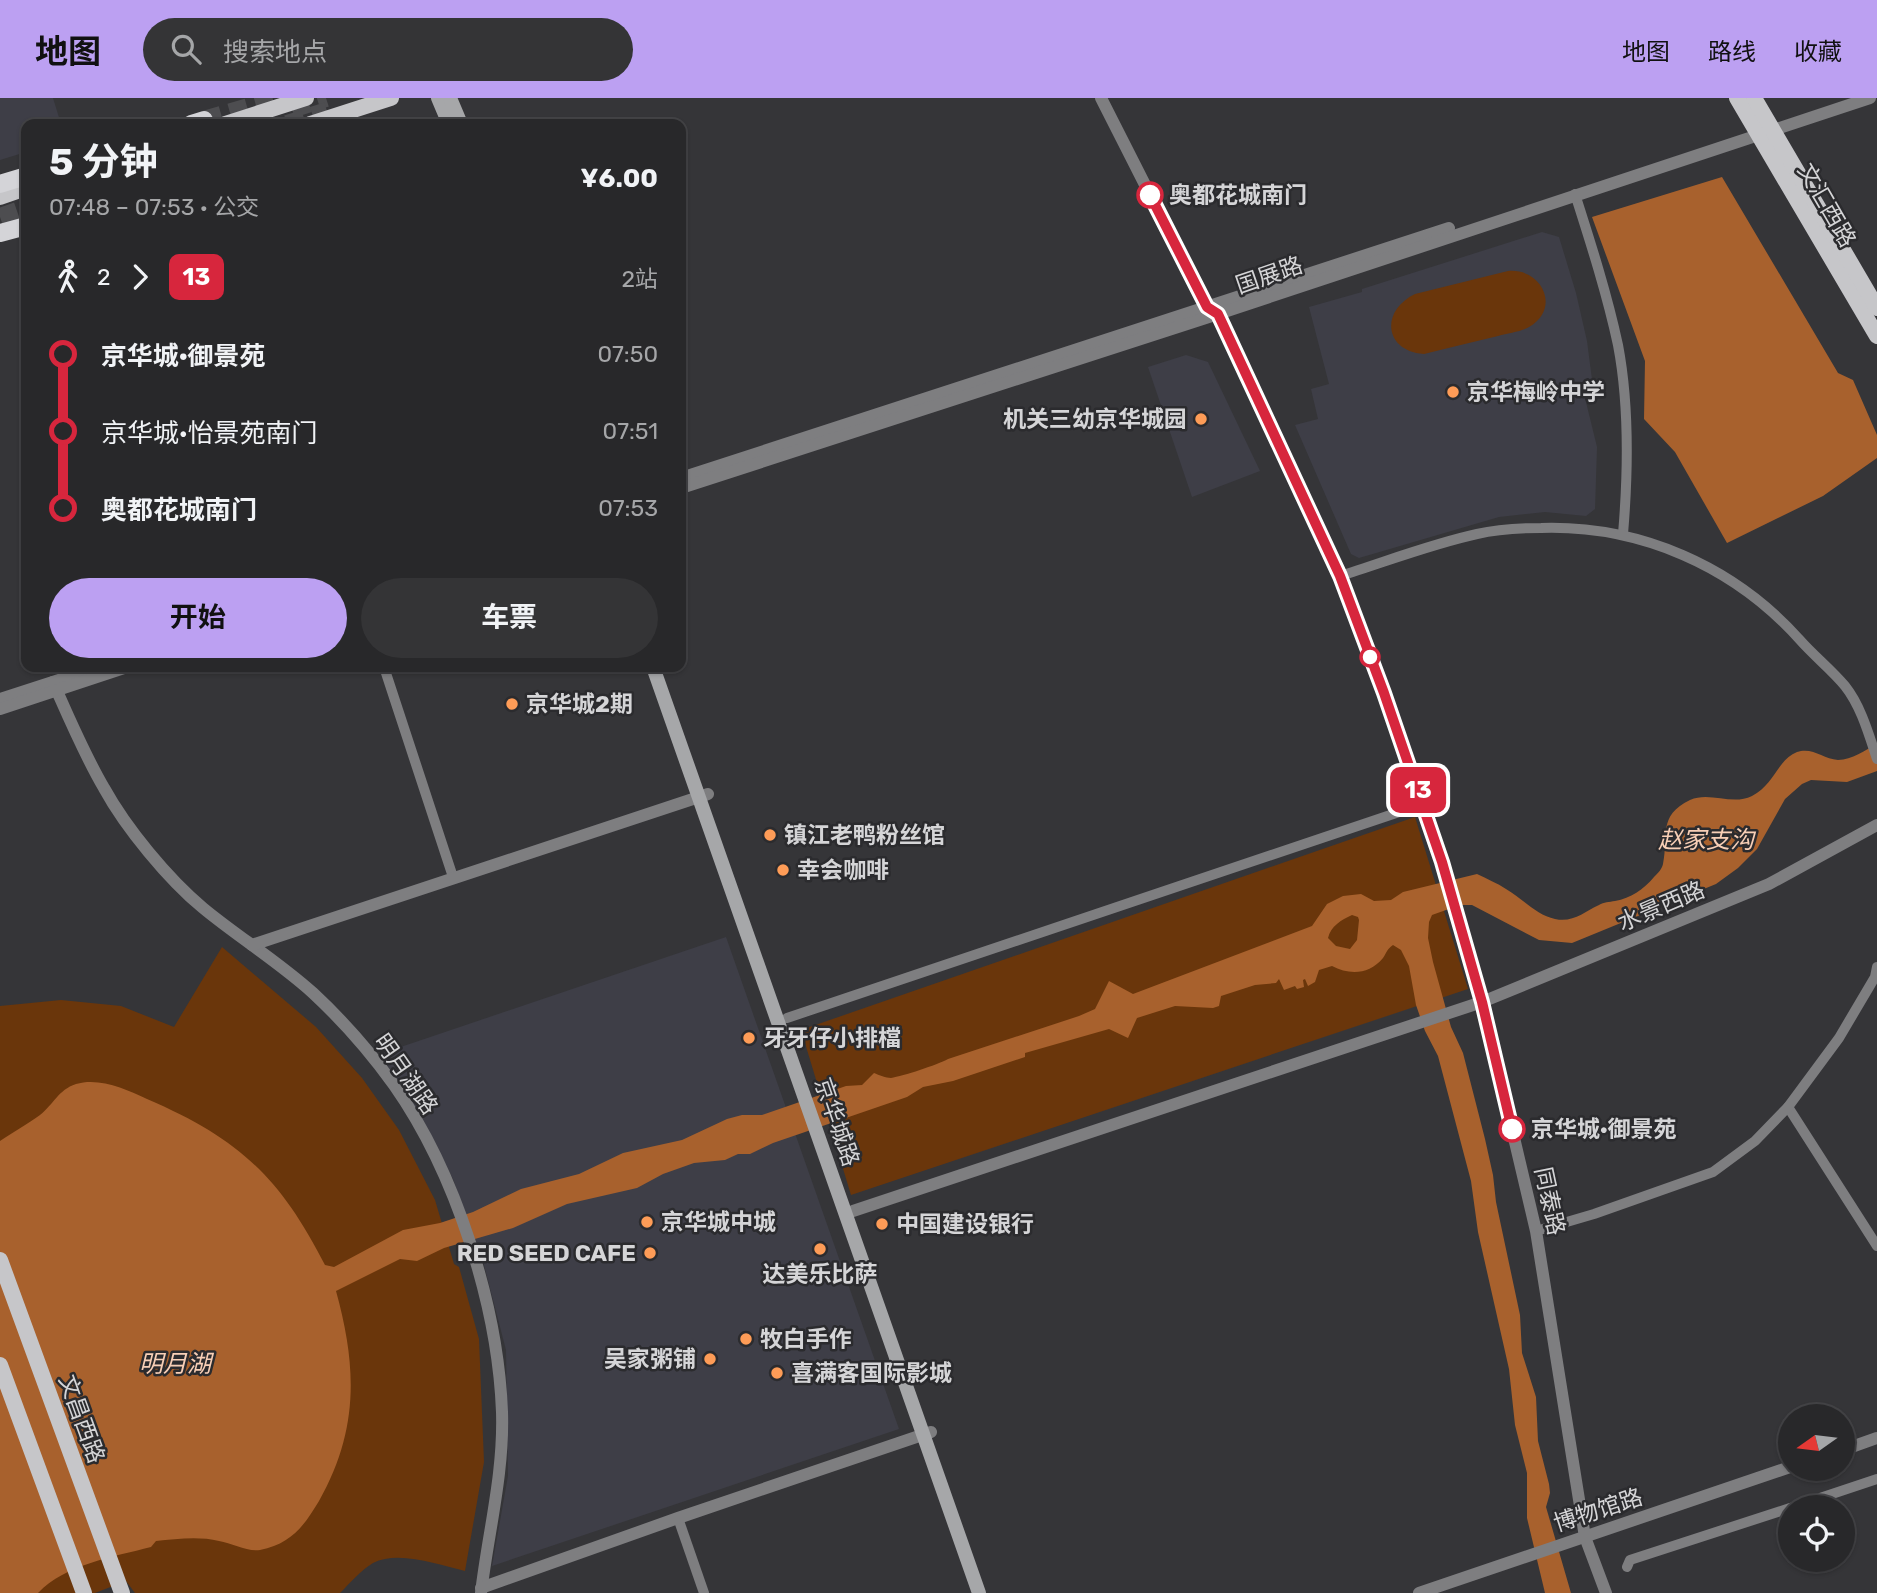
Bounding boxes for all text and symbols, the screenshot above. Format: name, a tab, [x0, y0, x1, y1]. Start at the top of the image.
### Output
search box	[143, 18, 633, 81]
icon: search	[167, 30, 205, 68]
text: 地图	[35, 32, 101, 71]
text: 搜索地点	[223, 37, 327, 68]
text: 地图	[1622, 38, 1670, 66]
text: 路线	[1708, 38, 1756, 66]
text: 收藏	[1794, 38, 1842, 66]
text: 5 分钟	[49, 139, 158, 185]
street label: 文汇西路	[1792, 158, 1862, 252]
text: ¥6.00	[581, 163, 658, 194]
place label: 奥都花城南门	[1169, 181, 1307, 209]
marker: 奥都花城南门	[1137, 182, 1163, 208]
text: 07:48 – 07:53 · 公交	[49, 193, 259, 221]
street label: 国展路	[1232, 251, 1306, 299]
icon: walk	[49, 258, 87, 296]
icon: forward	[121, 258, 159, 296]
text: 2	[97, 263, 111, 291]
text: 13	[183, 263, 210, 291]
text: 2站	[621, 265, 658, 293]
text: 07:50	[597, 340, 658, 368]
text: 京华城·御景苑	[101, 341, 266, 372]
place label: 京华梅岭中学	[1467, 378, 1605, 406]
marker: 京华梅岭中学	[1445, 384, 1461, 400]
place label: 机关三幼京华城园	[1003, 405, 1187, 433]
marker: 机关三幼京华城园	[1193, 411, 1209, 427]
text: 07:51	[603, 417, 658, 445]
text: 京华城·怡景苑南门	[101, 418, 318, 449]
text: 07:53	[598, 494, 658, 522]
text: 奥都花城南门	[101, 495, 257, 526]
button: 开始	[49, 578, 347, 658]
button: 车票	[361, 578, 658, 658]
unlabelled marker	[1360, 647, 1380, 667]
place label: 京华城2期	[526, 690, 633, 718]
marker: 京华城2期	[504, 696, 520, 712]
line badge: 13	[1386, 767, 1450, 813]
text: 13	[1404, 776, 1432, 804]
place label: 镇江老鸭粉丝馆	[784, 821, 945, 849]
water label: 赵家支沟	[1658, 826, 1757, 854]
marker: 镇江老鸭粉丝馆	[762, 827, 778, 843]
place label: 幸会咖啡	[797, 856, 889, 884]
marker: 幸会咖啡	[775, 862, 791, 878]
street label: 水景西路	[1613, 875, 1709, 937]
place label: 牙牙仔小排檔	[763, 1024, 901, 1052]
street label: 明月湖路	[368, 1028, 444, 1120]
marker: 牙牙仔小排檔	[741, 1030, 757, 1046]
street label: 京华城路	[809, 1074, 865, 1170]
place label: 京华城·御景苑	[1531, 1115, 1677, 1143]
marker: 京华城·御景苑	[1499, 1116, 1525, 1142]
street label: 同泰路	[1529, 1164, 1571, 1238]
place label: 京华城中城	[661, 1208, 776, 1236]
place label: 中国建设银行	[896, 1210, 1034, 1238]
marker: 京华城中城	[639, 1214, 655, 1230]
marker: 中国建设银行	[874, 1216, 890, 1232]
place label: RED SEED CAFE	[457, 1239, 636, 1267]
marker: 达美乐比萨	[812, 1241, 828, 1257]
marker: RED SEED CAFE	[642, 1245, 658, 1261]
place label: 达美乐比萨	[763, 1260, 878, 1288]
place label: 牧白手作	[760, 1325, 852, 1353]
marker: 牧白手作	[738, 1331, 754, 1347]
place label: 吴家粥铺	[604, 1345, 696, 1373]
water label: 明月湖	[139, 1350, 215, 1378]
marker: 吴家粥铺	[702, 1351, 718, 1367]
place label: 喜满客国际影城	[791, 1359, 952, 1387]
marker: 喜满客国际影城	[769, 1365, 785, 1381]
street label: 文昌西路	[53, 1371, 111, 1467]
north arrow	[1778, 1404, 1855, 1480]
map controls	[1778, 1404, 1855, 1572]
street label: 博物馆路	[1550, 1482, 1646, 1538]
button: locate	[1778, 1495, 1855, 1572]

